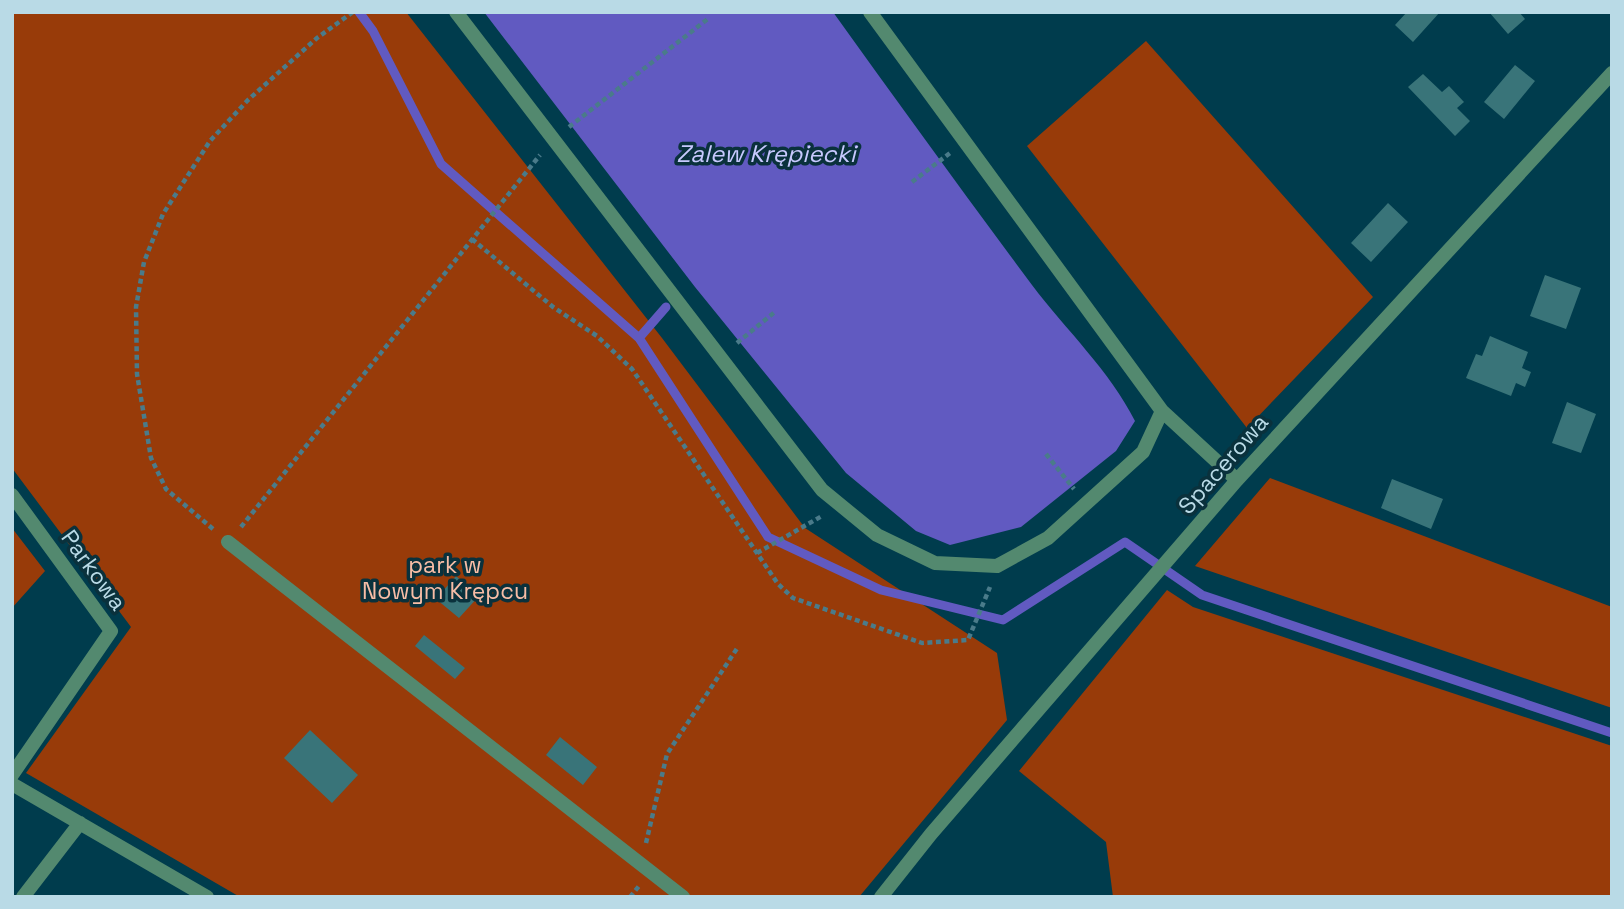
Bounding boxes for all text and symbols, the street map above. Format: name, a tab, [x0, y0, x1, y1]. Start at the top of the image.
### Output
water label: Zalew Krępiecki	[676, 138, 859, 169]
street label: Spacerowa	[1171, 408, 1275, 520]
street label: Parkowa	[55, 524, 133, 616]
park label: park w Nowym Krępcu	[362, 550, 528, 606]

